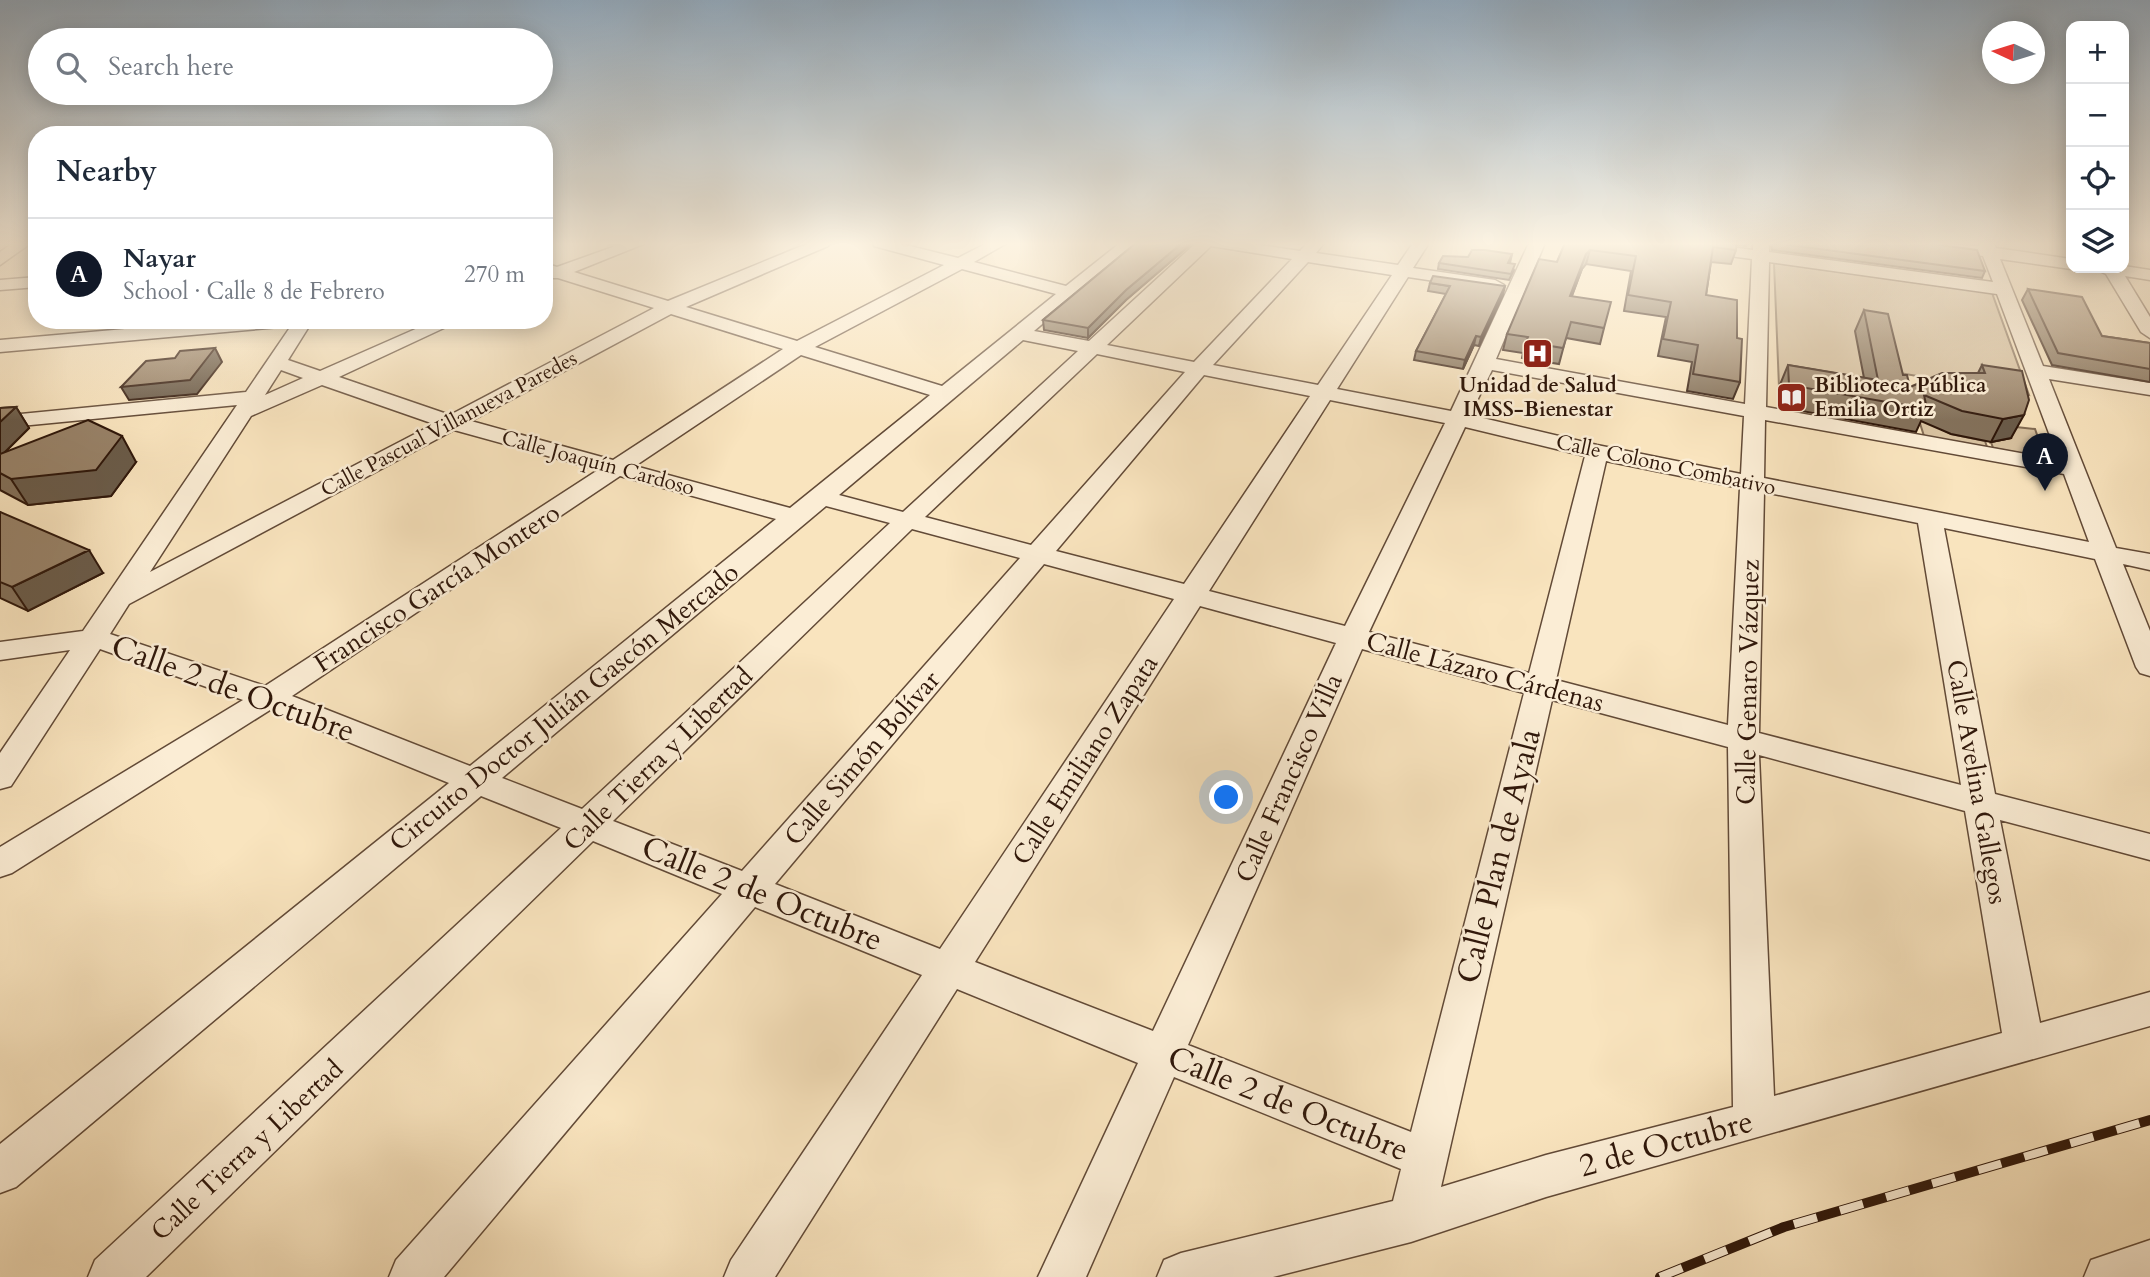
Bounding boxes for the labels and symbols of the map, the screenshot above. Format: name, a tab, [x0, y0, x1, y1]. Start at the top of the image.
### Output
north arrow	[1982, 21, 2045, 84]
hospital icon: Unidad de Salud IMSS-Bienestar	[1521, 336, 1555, 370]
street label: Calle Pascual Villanueva Paredes	[316, 344, 582, 504]
place label: Unidad de Salud IMSS-Bienestar	[1459, 371, 1617, 424]
place label: Biblioteca Pública Emilia Ortiz	[1814, 371, 1987, 424]
library icon: Biblioteca Pública Emilia Ortiz	[1774, 380, 1808, 414]
street label: Calle Joaquín Cardoso	[498, 423, 698, 503]
street label: Calle Colono Combativo	[1553, 428, 1779, 502]
pin: A	[2022, 433, 2068, 491]
street label: Francisco García Montero	[307, 495, 567, 681]
street label: Circuito Doctor Julián Gascón Mercado	[382, 555, 746, 859]
street label: Calle Genaro Vázquez	[1728, 559, 1768, 805]
street label: Calle Lázaro Cárdenas	[1362, 623, 1608, 721]
street label: Calle 2 de Octubre	[105, 625, 361, 753]
street label: Calle Emiliano Zapata	[1004, 648, 1166, 872]
street label: Calle Avelina Gallegos	[1938, 657, 2016, 907]
street label: Calle Tierra y Libertad	[556, 659, 760, 859]
street label: Calle Simón Bolívar	[776, 663, 948, 853]
street label: Calle Francisco Villa	[1227, 668, 1351, 888]
street label: Calle Plan de Ayala	[1446, 724, 1552, 988]
your location	[1209, 780, 1243, 814]
street label: Calle 2 de Octubre	[635, 826, 889, 962]
street label: Calle 2 de Octubre	[1161, 1036, 1415, 1172]
street label: Calle Tierra y Libertad	[143, 1052, 351, 1248]
street label: 2 de Octubre	[1574, 1100, 1758, 1188]

